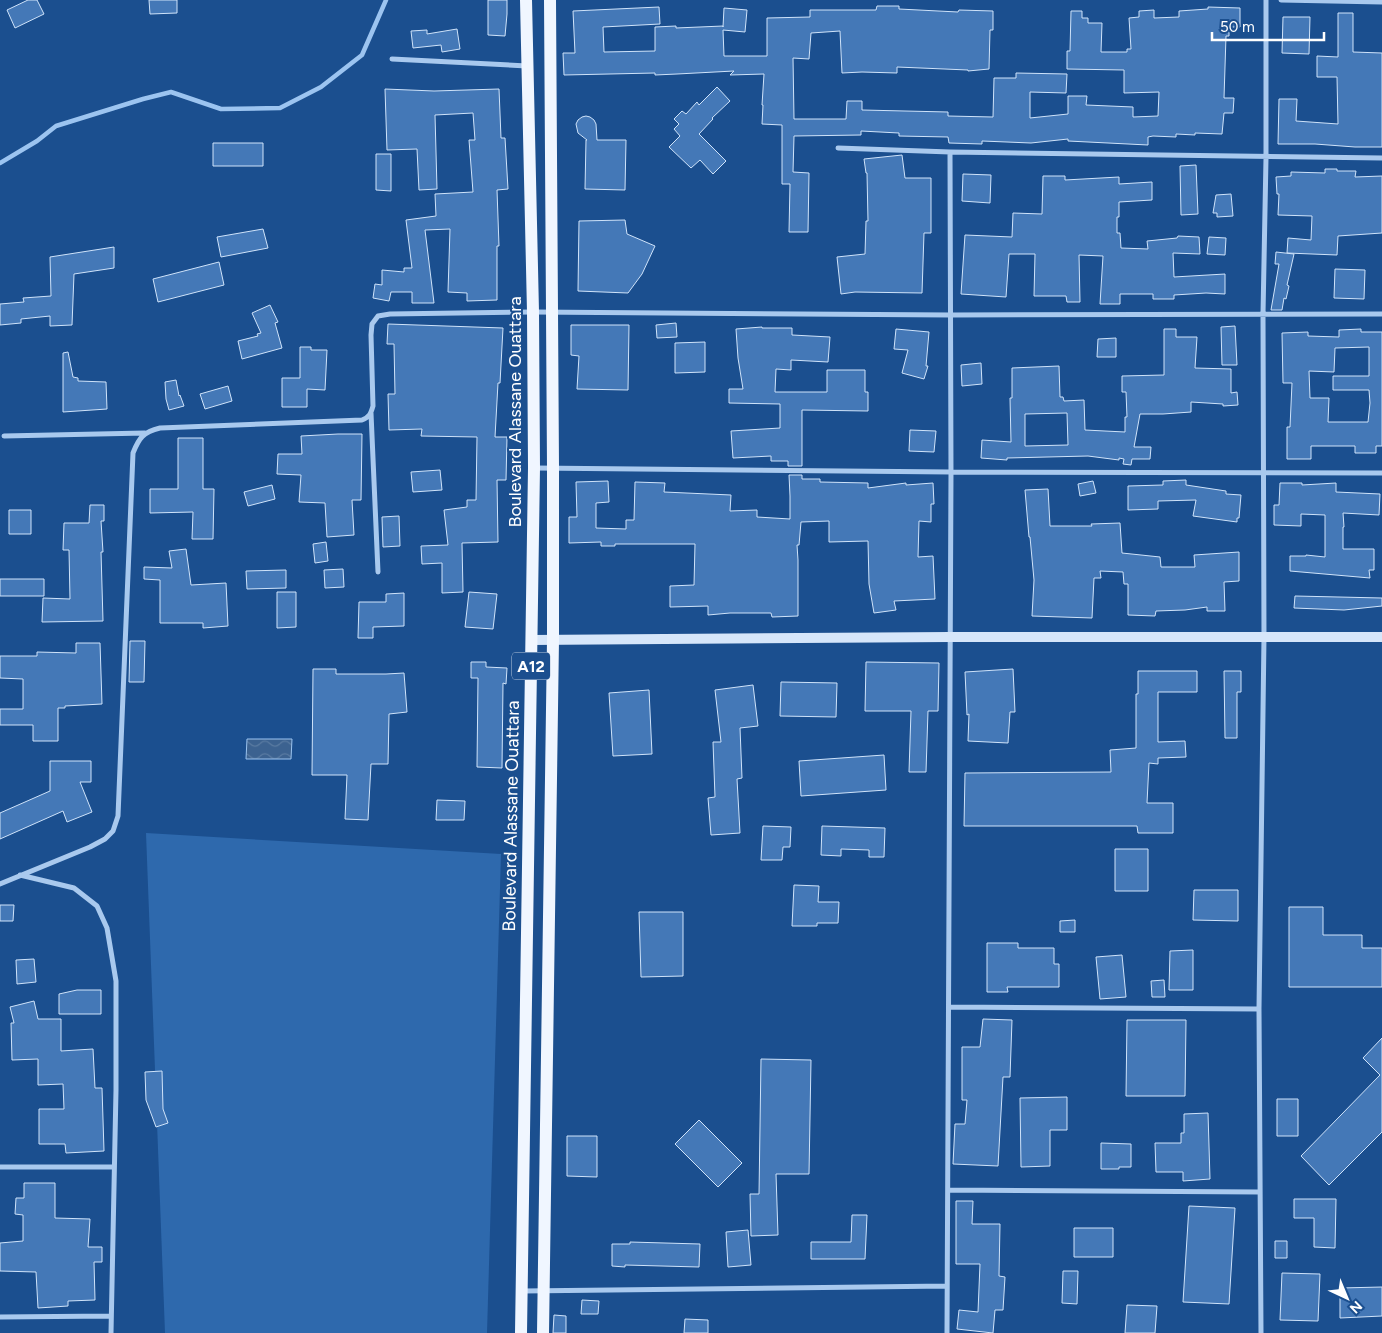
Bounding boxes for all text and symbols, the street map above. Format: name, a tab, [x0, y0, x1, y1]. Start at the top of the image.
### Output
scale bar	[1212, 10, 1324, 42]
text: 50 m	[1220, 18, 1255, 36]
street label: Boulevard Alassane Ouattara	[504, 296, 526, 528]
road number: A12	[512, 652, 550, 679]
street label: Boulevard Alassane Ouattara	[498, 700, 524, 932]
north arrow	[1322, 1273, 1372, 1323]
text: N	[1346, 1297, 1365, 1317]

